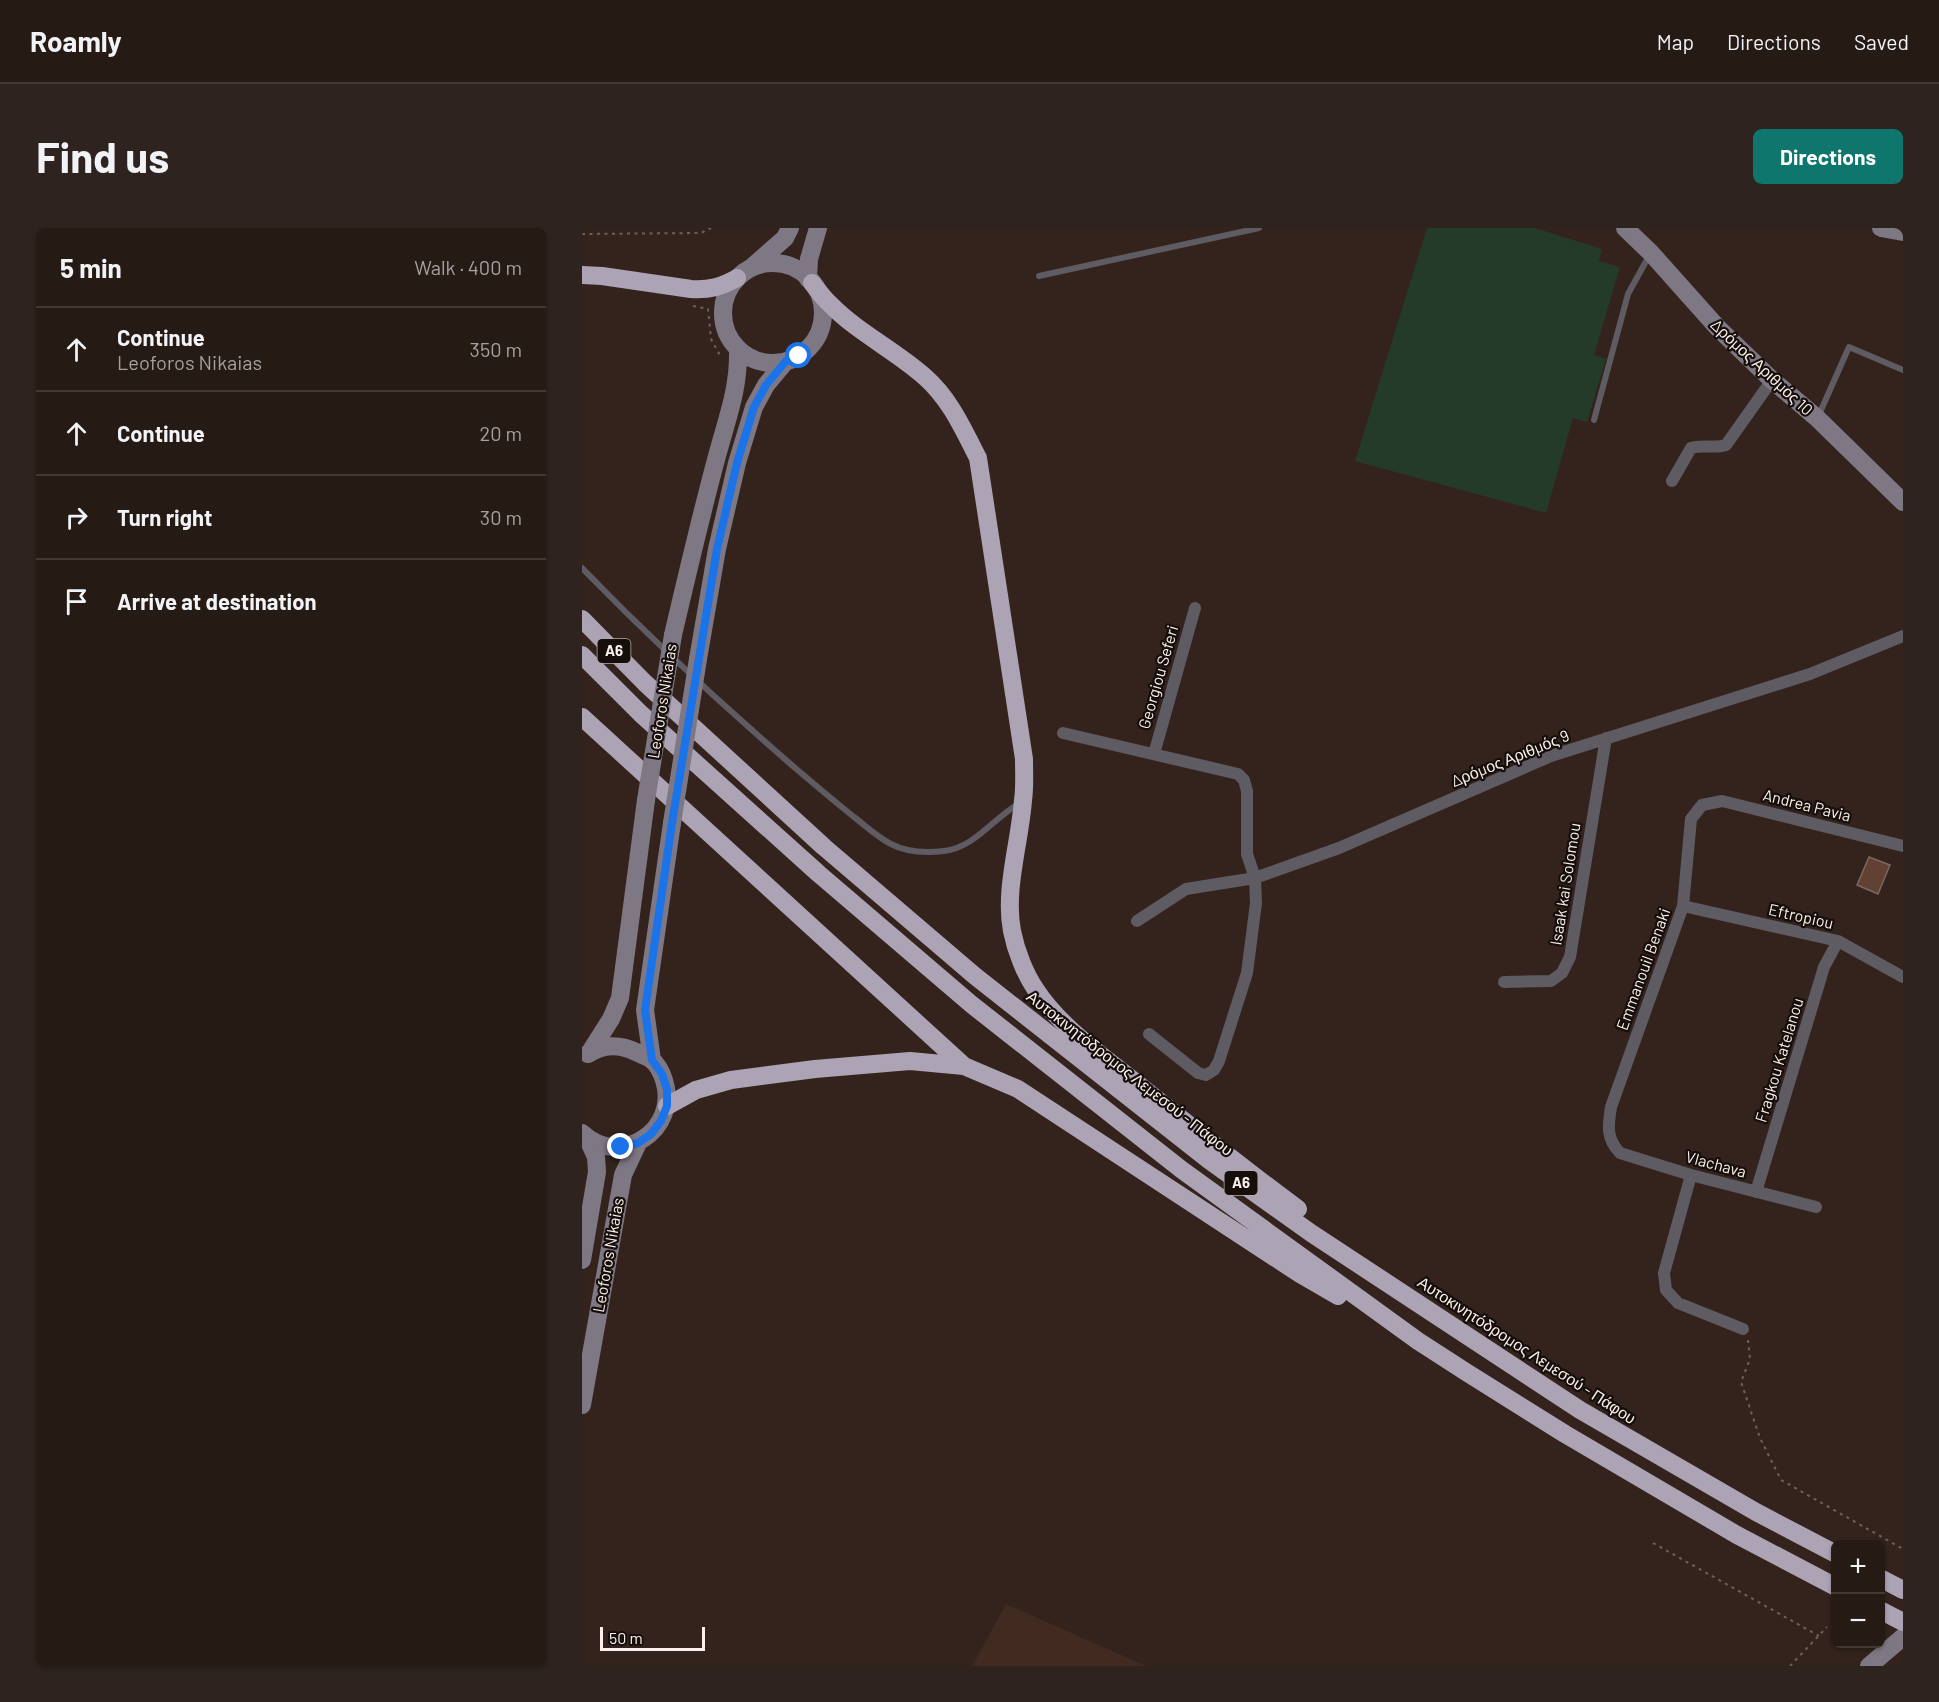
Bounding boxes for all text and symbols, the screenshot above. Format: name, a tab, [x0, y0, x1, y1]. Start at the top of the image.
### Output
text: Roamly	[30, 24, 122, 58]
text: Map	[1657, 29, 1694, 54]
text: Directions	[1727, 29, 1821, 54]
text: Saved	[1854, 29, 1909, 54]
button: Directions	[1753, 129, 1903, 184]
text: Find us	[36, 131, 169, 181]
text: 5 min	[60, 252, 122, 283]
text: Walk · 400 m	[414, 255, 522, 279]
street label: Δρόμος Αριθμός 10	[1708, 315, 1817, 419]
text: Continue	[117, 324, 205, 350]
icon: ahead	[60, 333, 93, 366]
text: 350 m	[470, 337, 522, 361]
route start	[785, 342, 811, 368]
text: Leoforos Nikaias	[117, 350, 262, 374]
icon: ahead	[60, 417, 93, 450]
text: Continue	[117, 420, 205, 446]
text: 20 m	[479, 421, 522, 445]
icon: right	[60, 501, 93, 534]
text: Turn right	[117, 504, 212, 530]
text: 30 m	[480, 505, 522, 529]
icon: arrive	[60, 585, 93, 618]
text: Arrive at destination	[117, 588, 316, 614]
street label: Georgiou Seferi	[1134, 623, 1181, 731]
road number: A6	[597, 639, 630, 663]
street label: Leoforos Nikaias	[643, 642, 680, 760]
street label: Δρόμος Αριθμός 9	[1448, 725, 1572, 790]
street label: Andrea Pavia	[1761, 784, 1853, 825]
street label: Isaak kai Solomou	[1545, 821, 1584, 946]
street label: Eftropiou	[1767, 899, 1835, 932]
street label: Emmanouil Benaki	[1612, 905, 1673, 1032]
street label: Αυτοκινητόδρομος Λεμεσού - Πάφου	[1023, 986, 1237, 1159]
street label: Fragkou Katelanou	[1751, 995, 1807, 1124]
route end	[607, 1133, 633, 1159]
street label: Vlachava	[1684, 1146, 1748, 1181]
road number: A6	[1224, 1171, 1258, 1195]
street label: Leoforos Nikaias	[588, 1196, 627, 1314]
street label: Αυτοκινητόδρομος Λεμεσού - Πάφου	[1415, 1272, 1640, 1427]
map controls	[1831, 1540, 1885, 1648]
button: +	[1831, 1540, 1885, 1594]
button: −	[1831, 1594, 1885, 1648]
scale bar	[600, 1624, 705, 1652]
text: 50 m	[609, 1628, 643, 1647]

